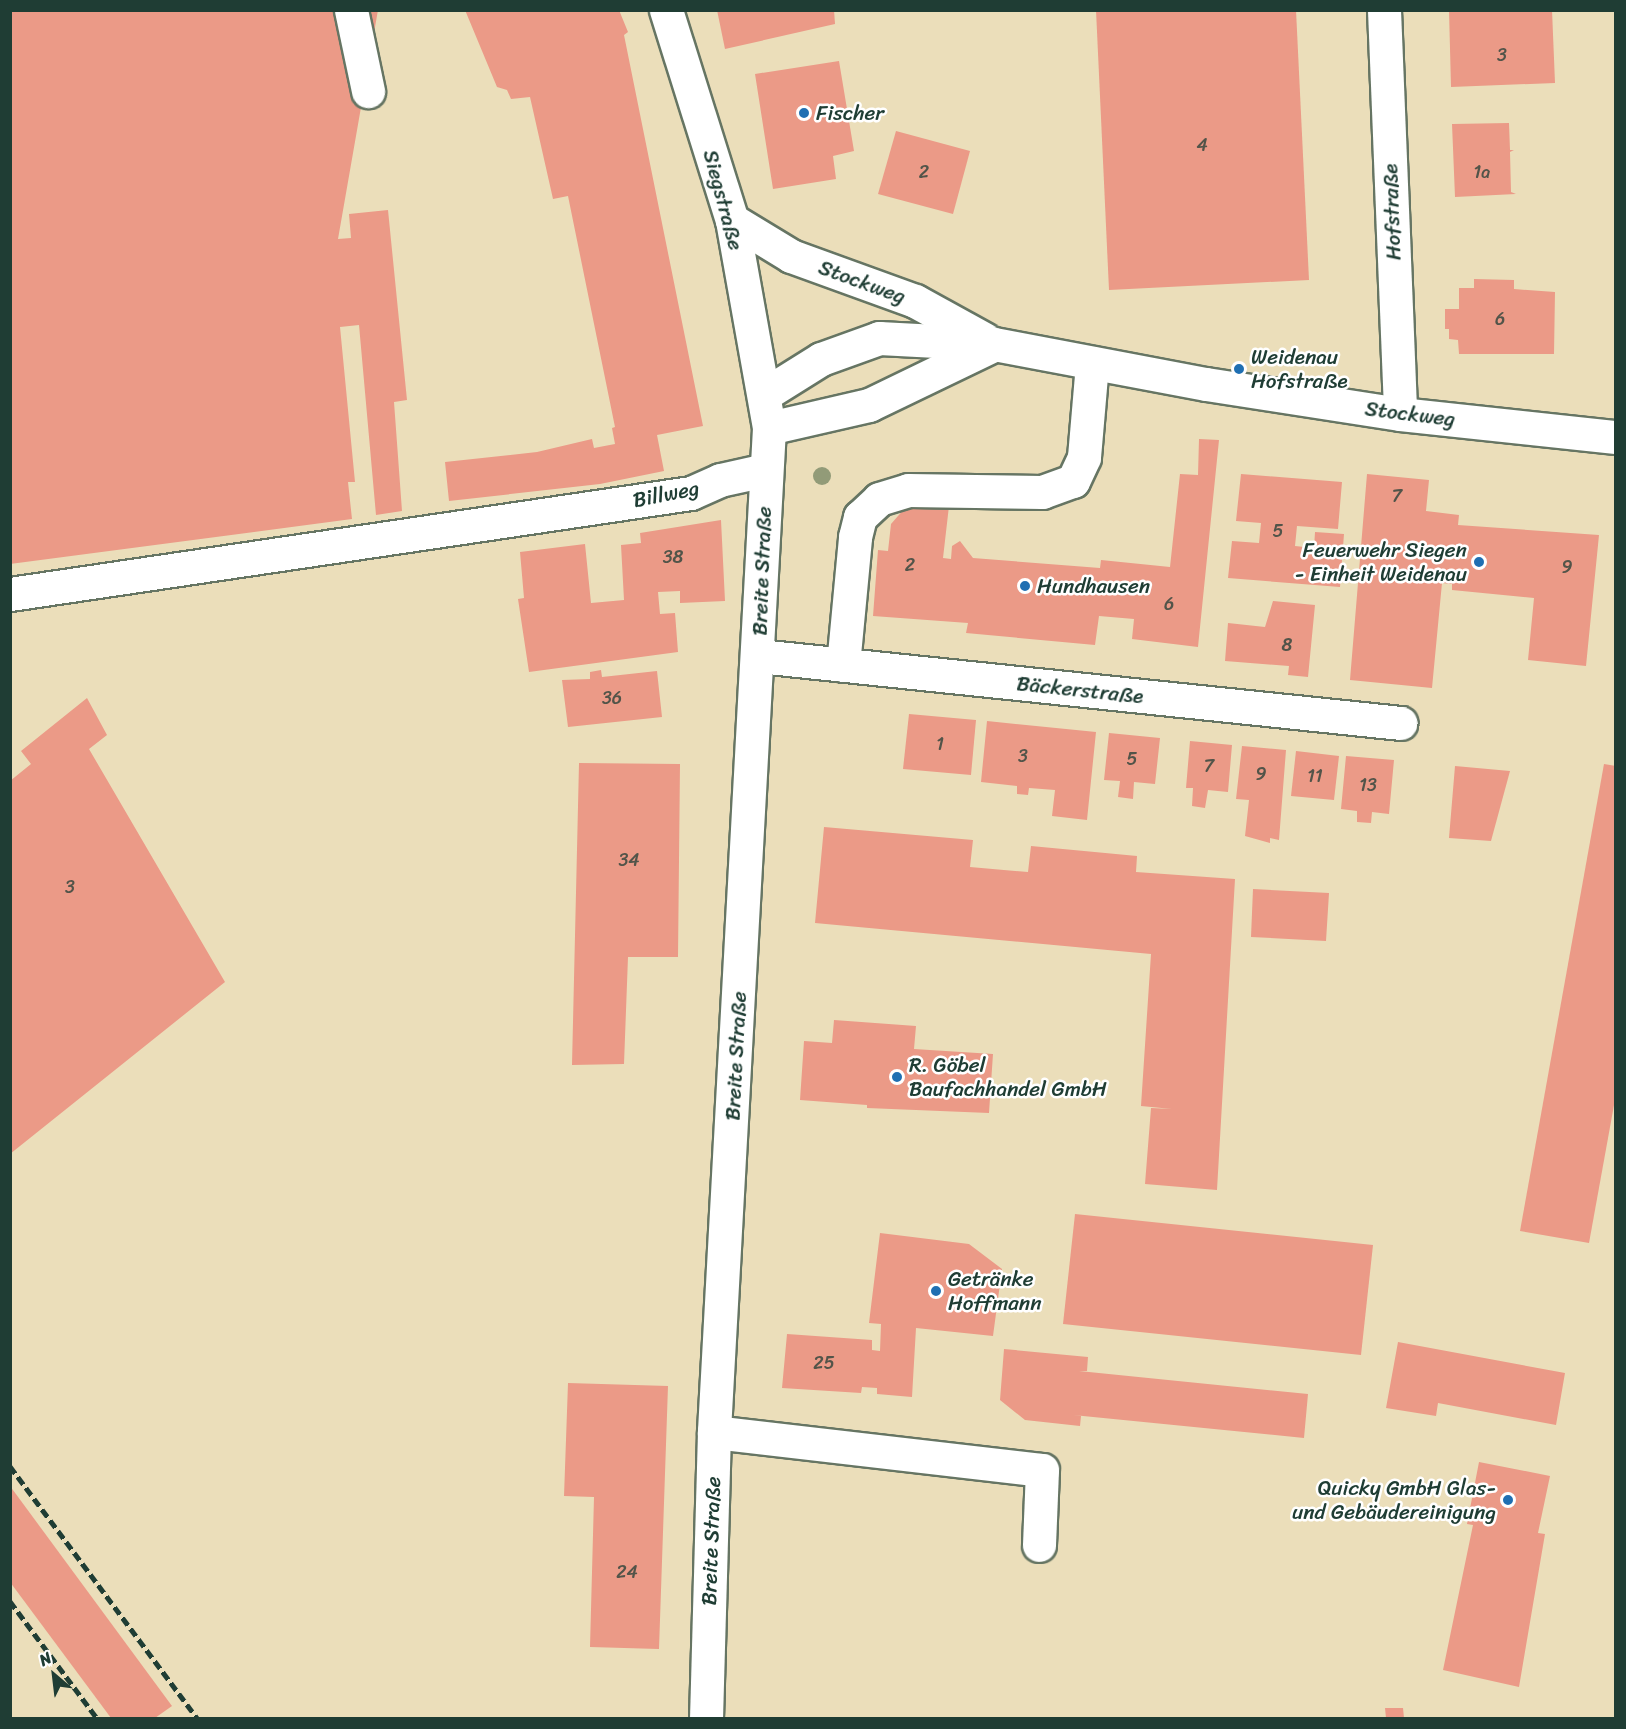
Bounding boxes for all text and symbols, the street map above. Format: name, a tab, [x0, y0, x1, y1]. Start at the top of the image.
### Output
house number: 3	[1497, 44, 1507, 66]
place label: Fischer	[816, 100, 884, 126]
marker: Fischer	[797, 106, 811, 120]
house number: 4	[1196, 134, 1208, 156]
street label: Siegstraße	[698, 147, 748, 253]
house number: 2	[919, 161, 929, 183]
house number: 1a	[1474, 161, 1490, 183]
street label: Hofstraße	[1378, 163, 1406, 261]
street label: Stockweg	[815, 255, 909, 309]
house number: 6	[1495, 308, 1505, 330]
place label: Weidenau Hofstraße	[1251, 344, 1348, 394]
marker: Weidenau Hofstraße	[1232, 362, 1246, 376]
street label: Stockweg	[1364, 396, 1456, 432]
street label: Billweg	[631, 475, 701, 513]
house number: 7	[1392, 485, 1402, 507]
street label: Breite Straße	[747, 506, 777, 636]
house number: 5	[1273, 520, 1283, 542]
place label: Feuerwehr Siegen - Einheit Weidenau	[1294, 537, 1467, 587]
house number: 38	[663, 546, 683, 568]
house number: 2	[905, 554, 915, 576]
marker: Feuerwehr Siegen - Einheit Weidenau	[1472, 555, 1486, 569]
house number: 9	[1561, 556, 1573, 578]
place label: Hundhausen	[1037, 573, 1150, 599]
marker: Hundhausen	[1018, 579, 1032, 593]
house number: 6	[1164, 593, 1174, 615]
house number: 8	[1282, 634, 1292, 656]
street label: Bäckerstraße	[1015, 671, 1145, 709]
house number: 36	[602, 687, 622, 709]
house number: 1	[936, 733, 944, 755]
house number: 3	[1018, 745, 1028, 767]
house number: 5	[1127, 748, 1137, 770]
house number: 7	[1204, 755, 1214, 777]
house number: 9	[1255, 763, 1267, 785]
house number: 11	[1307, 765, 1323, 787]
house number: 13	[1359, 774, 1377, 796]
house number: 34	[618, 849, 640, 871]
house number: 3	[65, 876, 75, 898]
street label: Breite Straße	[720, 990, 752, 1122]
place label: R. Göbel Baufachhandel GmbH	[909, 1052, 1107, 1102]
marker: R. Göbel Baufachhandel GmbH	[890, 1070, 904, 1084]
place label: Getränke Hoffmann	[948, 1266, 1042, 1316]
marker: Getränke Hoffmann	[929, 1284, 943, 1298]
house number: 25	[813, 1352, 835, 1374]
place label: Quicky GmbH Glas- und Gebäudereinigung	[1292, 1475, 1496, 1525]
street label: Breite Straße	[696, 1476, 726, 1606]
marker: Quicky GmbH Glas- und Gebäudereinigung	[1501, 1493, 1515, 1507]
house number: 24	[616, 1561, 638, 1583]
text: N	[34, 1643, 57, 1674]
north arrow	[24, 1645, 84, 1705]

